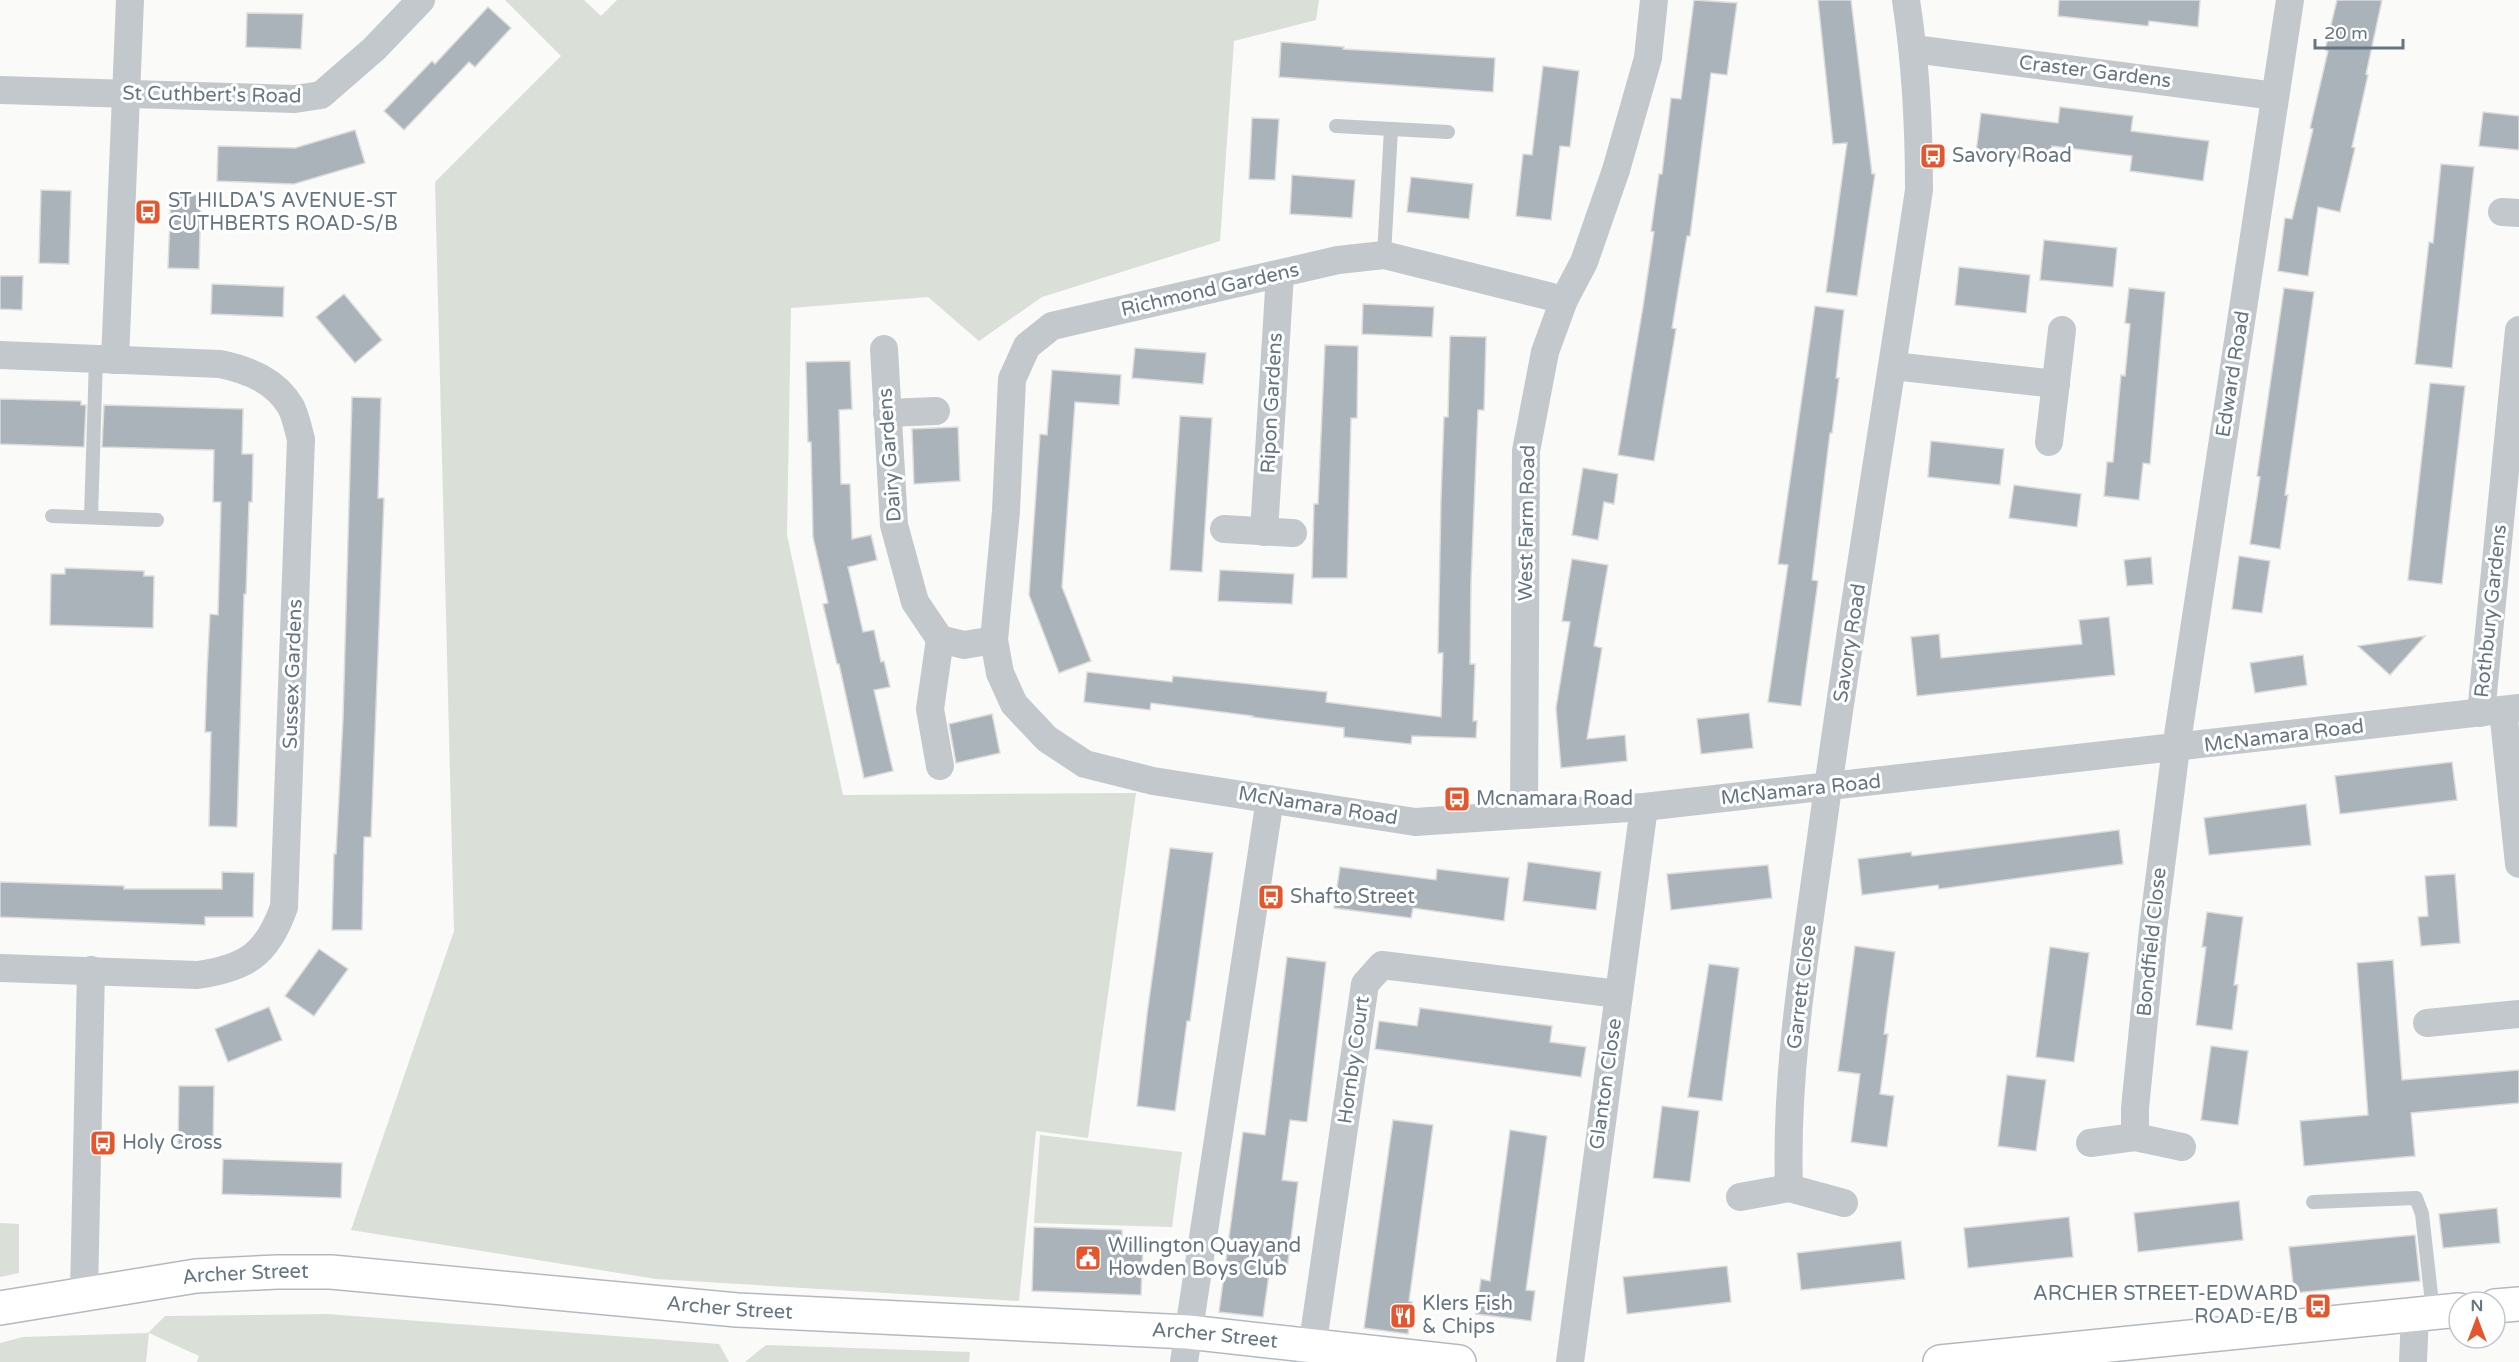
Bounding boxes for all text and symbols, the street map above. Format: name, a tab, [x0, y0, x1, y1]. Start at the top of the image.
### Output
scale bar	[2315, 12, 2404, 50]
text: 20 m	[2324, 22, 2368, 44]
street label: Craster Gardens	[2017, 51, 2173, 93]
street label: St Cuthbert's Road	[122, 81, 302, 109]
bus stop icon: Savory Road	[1918, 141, 1948, 171]
place label: Savory Road	[1952, 144, 2072, 168]
place label: ST HILDA'S AVENUE-ST CUTHBERTS ROAD-S/B	[168, 189, 398, 236]
bus stop icon: ST HILDA'S AVENUE-ST CUTHBERTS ROAD-S/B	[133, 197, 163, 227]
street label: Richmond Gardens	[1119, 258, 1301, 322]
street label: Edward Road	[2211, 309, 2255, 439]
street label: Ripon Gardens	[1256, 332, 1288, 474]
street label: Dairy Gardens	[873, 387, 907, 523]
street label: West Farm Road	[1514, 445, 1540, 601]
street label: Rothbury Gardens	[2470, 523, 2512, 699]
street label: Savory Road	[1829, 582, 1871, 704]
street label: Sussex Gardens	[278, 599, 308, 749]
street label: McNamara Road	[2203, 714, 2365, 758]
street label: McNamara Road	[1720, 770, 1882, 810]
street label: McNamara Road	[1237, 782, 1399, 830]
bus stop icon: Mcnamara Road	[1442, 784, 1472, 814]
place label: Mcnamara Road	[1476, 787, 1633, 811]
street label: Bondfield Close	[2132, 866, 2172, 1018]
bus stop icon: Shafto Street	[1256, 882, 1286, 912]
place label: Shafto Street	[1290, 885, 1415, 909]
street label: Garrett Close	[1782, 923, 1822, 1051]
street label: Hornby Court	[1333, 994, 1375, 1125]
street label: Glanton Close	[1585, 1017, 1627, 1151]
bus stop icon: Holy Cross	[88, 1128, 118, 1158]
place label: Holy Cross	[122, 1131, 222, 1155]
place label: Willington Quay and Howden Boys Club	[1108, 1234, 1301, 1281]
public building icon: Willington Quay and Howden Boys Club	[1073, 1243, 1103, 1273]
street label: Archer Street	[180, 1260, 309, 1290]
place label: ARCHER STREET-EDWARD ROAD-E/B	[2033, 1282, 2298, 1329]
north arrow	[2447, 1290, 2507, 1350]
street label: Archer Street	[665, 1291, 794, 1325]
bus stop icon: ARCHER STREET-EDWARD ROAD-E/B	[2303, 1291, 2333, 1321]
place label: Klers Fish & Chips	[1422, 1292, 1513, 1339]
text: N	[2471, 1296, 2483, 1316]
restaurant icon: Klers Fish & Chips	[1388, 1301, 1418, 1331]
street label: Archer Street	[1151, 1318, 1279, 1354]

